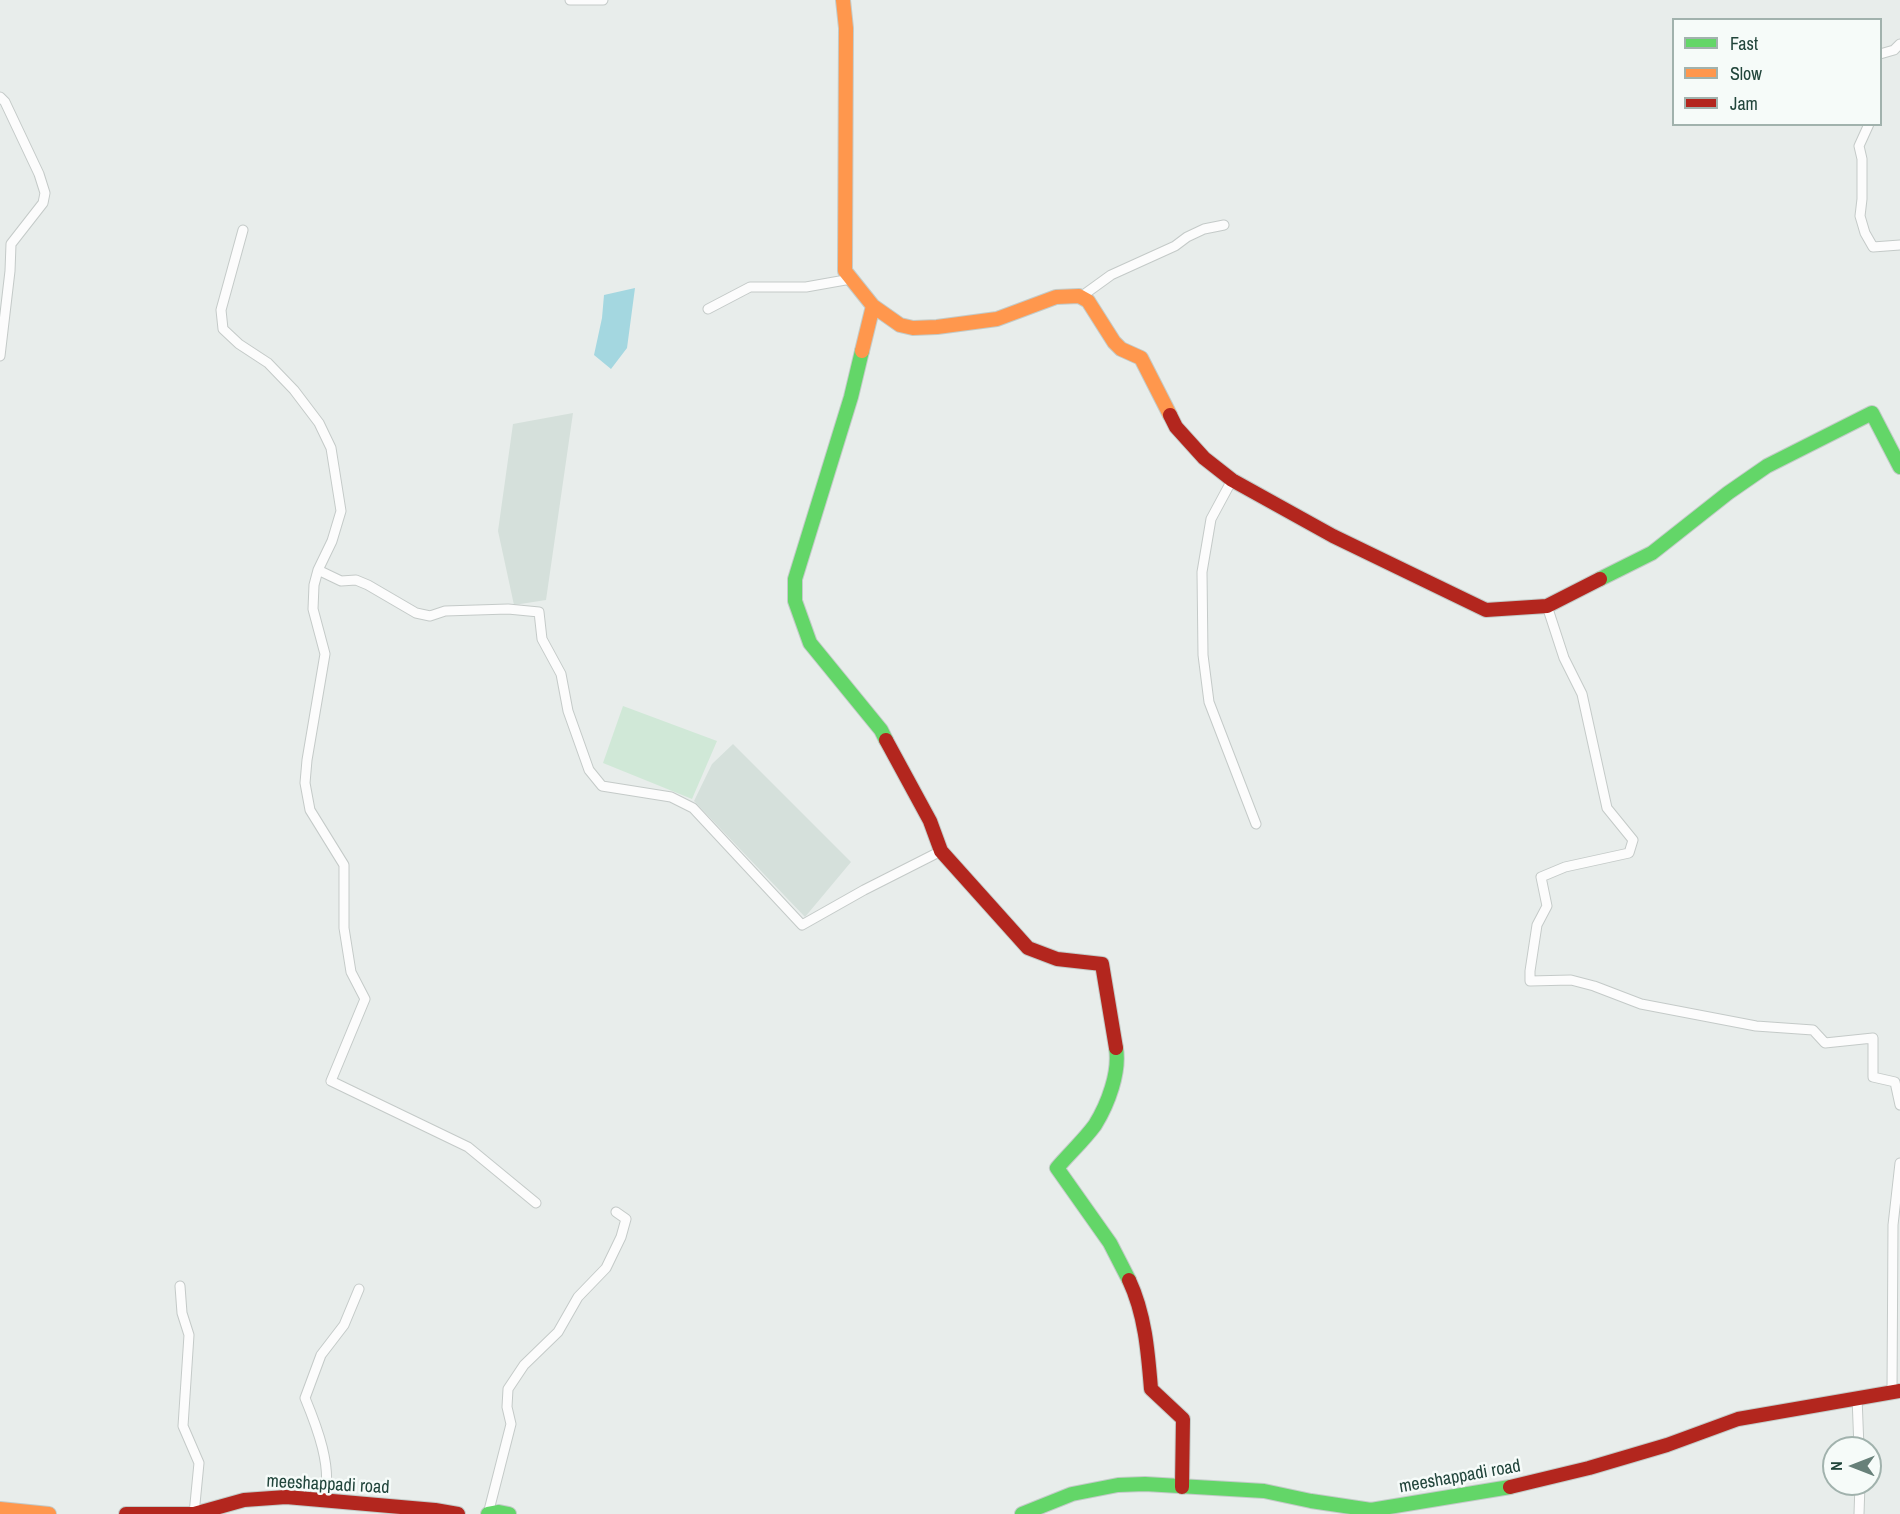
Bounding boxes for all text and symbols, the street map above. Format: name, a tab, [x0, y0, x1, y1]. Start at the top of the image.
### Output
legend	[1672, 18, 1882, 126]
text: Fast	[1730, 31, 1758, 56]
text: Slow	[1730, 61, 1762, 86]
text: Jam	[1730, 91, 1758, 116]
north arrow	[1822, 1436, 1882, 1496]
street label: meeshappadi road	[1398, 1456, 1522, 1498]
text: N	[1825, 1461, 1847, 1471]
street label: meeshappadi road	[266, 1471, 390, 1499]

